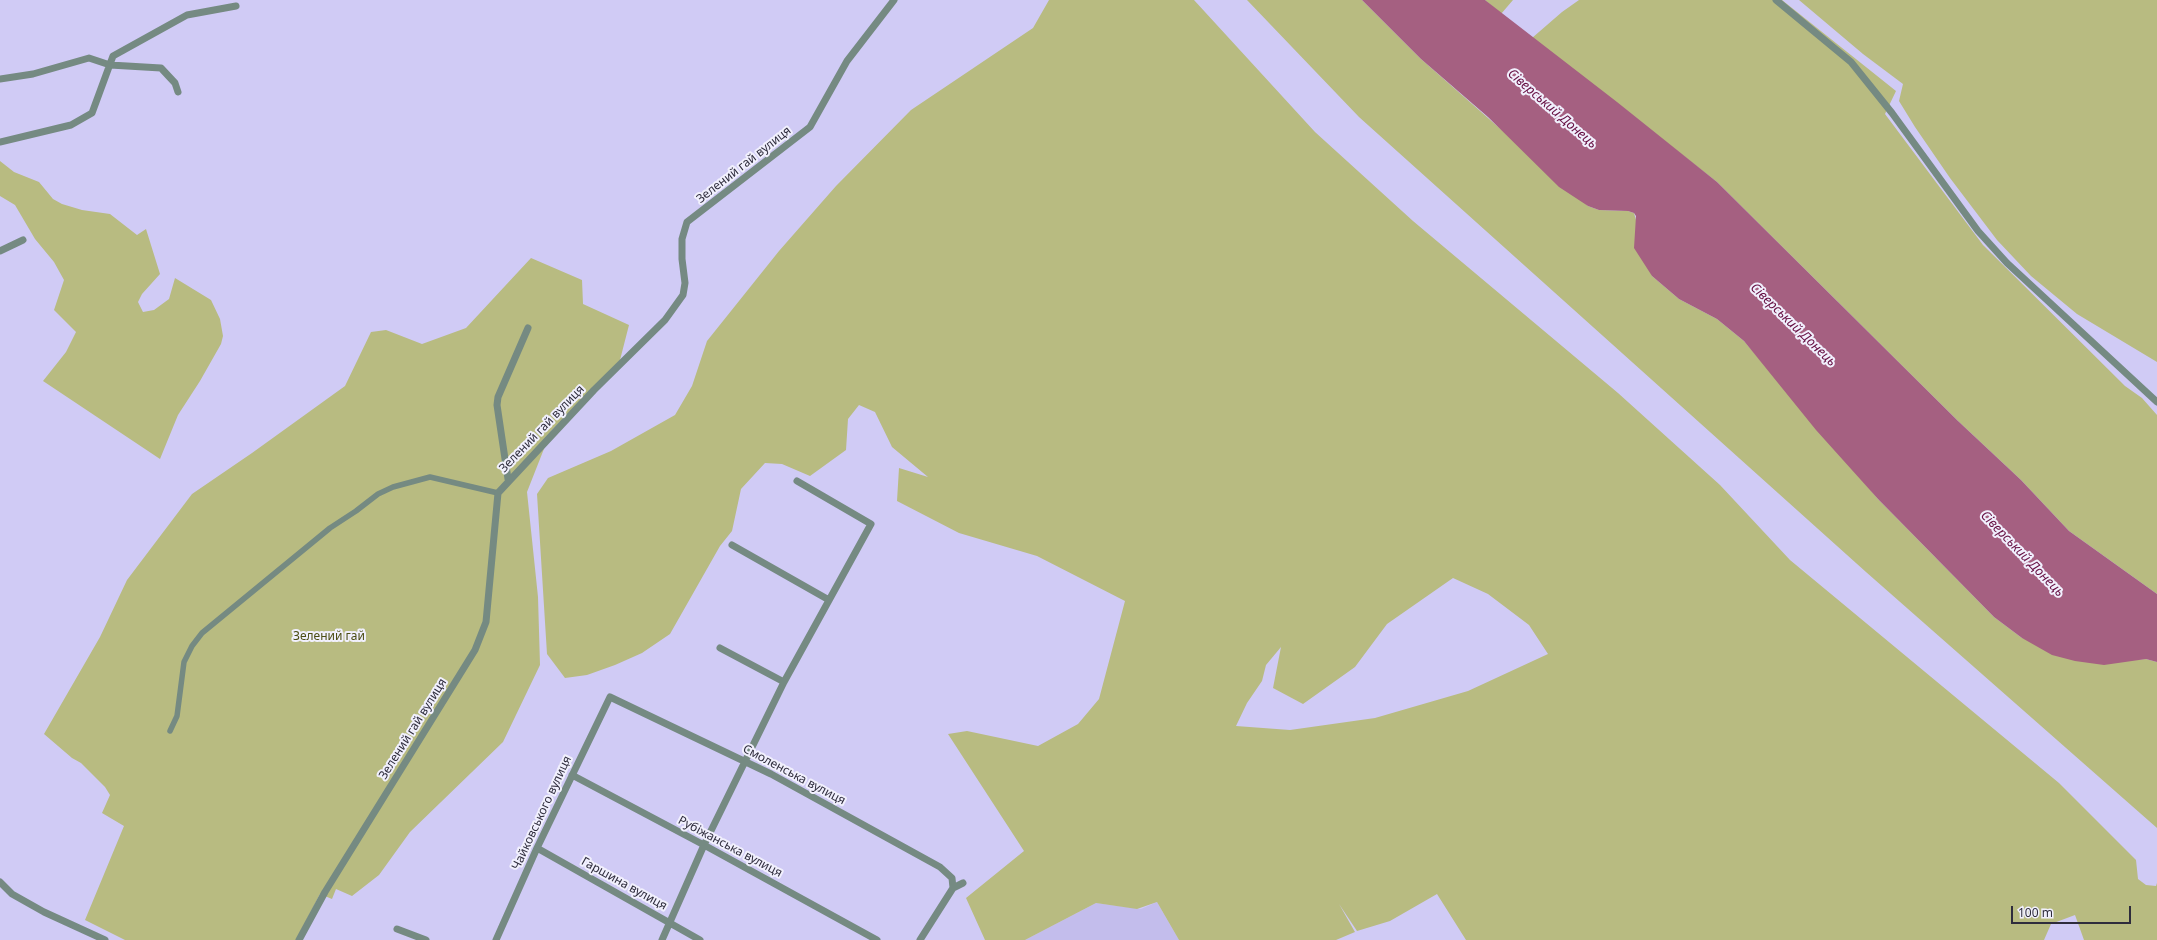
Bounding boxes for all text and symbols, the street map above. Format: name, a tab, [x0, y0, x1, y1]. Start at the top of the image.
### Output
water label: Сіверський Донець	[1504, 66, 1600, 152]
street label: Зелений гай вулиця	[694, 124, 794, 206]
water label: Сіверський Донець	[1747, 280, 1839, 370]
street label: Зелений гай вулиця	[497, 382, 587, 476]
water label: Сіверський Донець	[1977, 508, 2067, 600]
park label: Зелений гай	[293, 630, 365, 644]
street label: Зелений гай вулиця	[376, 676, 450, 782]
street label: Смоленська вулиця	[740, 742, 848, 808]
street label: Чайковського вулиця	[509, 754, 575, 872]
street label: Рубіжанська вулиця	[675, 813, 785, 881]
street label: Гаршина вулиця	[579, 854, 669, 914]
scale bar	[2013, 898, 2133, 924]
text: 100 m	[2018, 904, 2053, 921]

